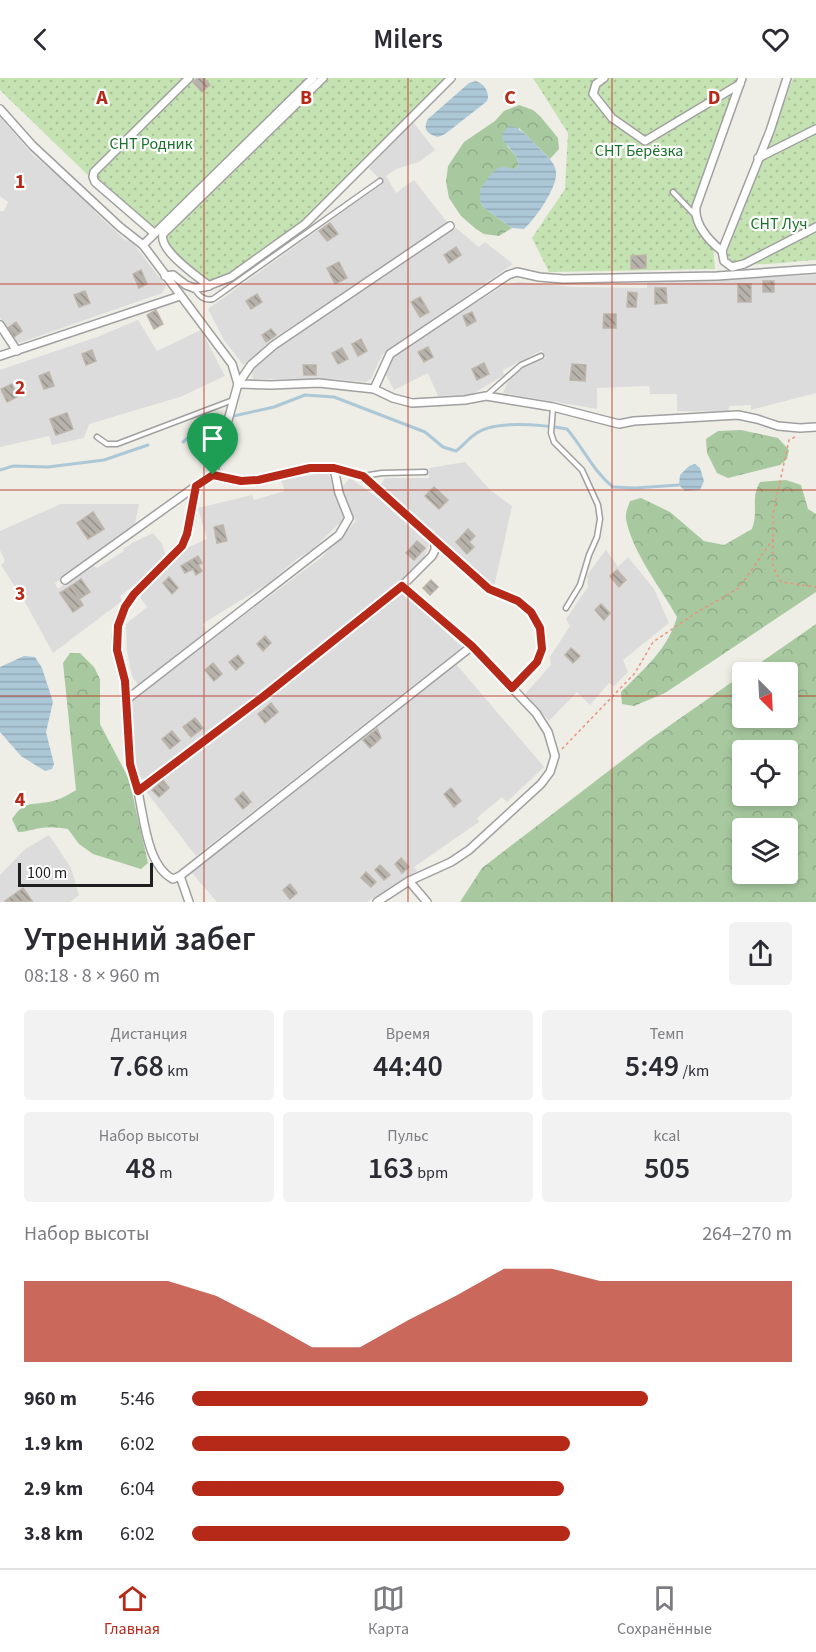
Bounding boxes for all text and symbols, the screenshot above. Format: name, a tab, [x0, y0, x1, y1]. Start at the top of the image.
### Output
text: Milers	[373, 20, 443, 59]
icon: back	[24, 23, 57, 56]
icon: heart	[759, 23, 792, 56]
text: A	[95, 84, 108, 112]
text: B	[300, 84, 312, 112]
text: C	[504, 84, 516, 112]
text: D	[708, 84, 720, 112]
park label: СНТ Родник	[109, 133, 193, 155]
park label: СНТ Берёзка	[595, 140, 683, 162]
text: 1	[15, 168, 25, 196]
park label: СНТ Луч	[750, 213, 808, 235]
text: 2	[15, 374, 25, 402]
pin	[187, 413, 238, 475]
icon: arrive	[196, 422, 229, 455]
text: 3	[15, 580, 25, 608]
north arrow	[732, 662, 798, 728]
map controls	[732, 662, 798, 884]
button: locate	[732, 740, 798, 806]
text: 4	[15, 786, 26, 814]
button: layers	[732, 818, 798, 884]
scale bar	[18, 860, 153, 887]
text: 100 m	[27, 862, 67, 884]
text: Утренний забег	[24, 916, 256, 963]
button: share	[729, 922, 792, 985]
text: 08:18 · 8 × 960 m	[24, 962, 160, 990]
text: Дистанция	[111, 1023, 187, 1045]
text: Время	[386, 1023, 430, 1045]
text: Темп	[650, 1023, 684, 1045]
text: 7.68	[110, 1045, 164, 1088]
text: 44:40	[373, 1045, 443, 1088]
text: 5:49	[625, 1045, 679, 1088]
text: km	[164, 1060, 188, 1082]
text: /km	[679, 1060, 709, 1082]
text: Набор высоты	[99, 1125, 199, 1147]
text: Пульс	[387, 1125, 429, 1147]
text: kcal	[654, 1125, 680, 1147]
text: 48	[125, 1147, 156, 1190]
text: 163	[368, 1147, 414, 1190]
text: 505	[644, 1147, 690, 1190]
text: m	[156, 1162, 173, 1184]
text: bpm	[414, 1162, 448, 1184]
text: Набор высоты	[24, 1220, 149, 1248]
text: 264–270 m	[702, 1220, 792, 1248]
text: 960 m	[24, 1385, 77, 1413]
text: 5:46	[120, 1385, 155, 1413]
text: 1.9 km	[24, 1430, 83, 1458]
text: 6:02	[120, 1430, 155, 1458]
text: 2.9 km	[24, 1475, 83, 1503]
text: 6:04	[120, 1475, 155, 1503]
text: 3.8 km	[24, 1520, 83, 1548]
text: 6:02	[120, 1520, 155, 1548]
tab: Главная	[104, 1582, 160, 1640]
tab: Карта	[368, 1582, 409, 1640]
tab: Сохранённые	[617, 1582, 712, 1640]

